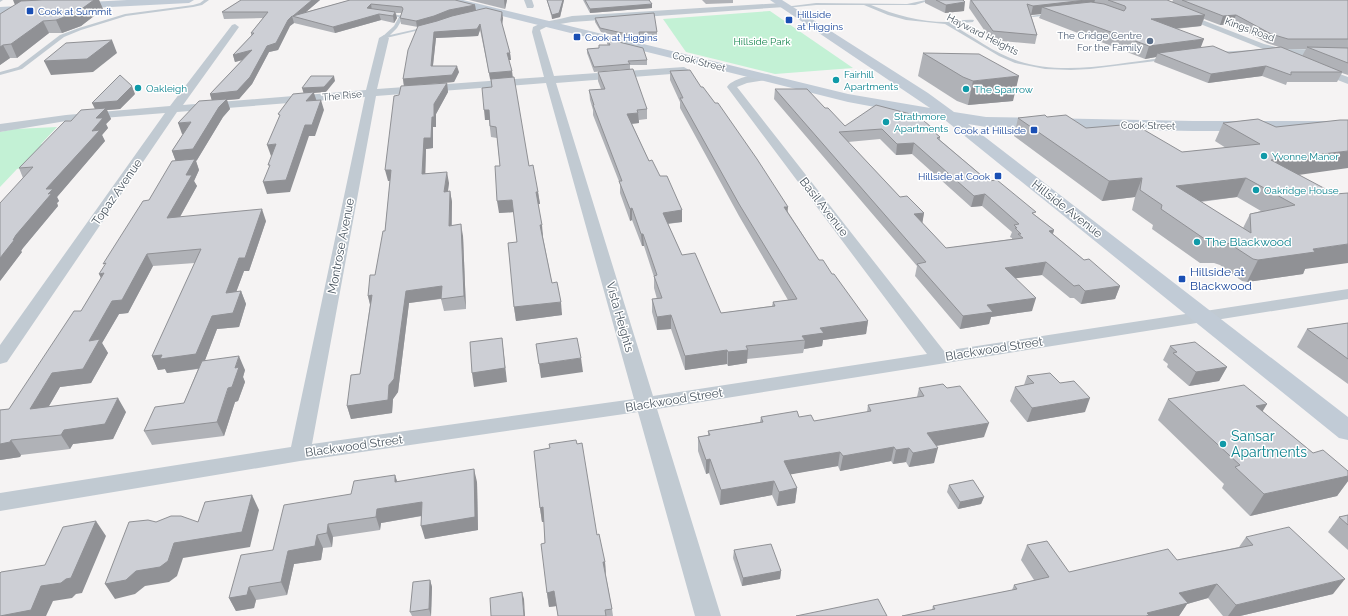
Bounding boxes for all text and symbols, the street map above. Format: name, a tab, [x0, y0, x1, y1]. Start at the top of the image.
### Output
marker: Cook at Summit	[25, 6, 35, 16]
place label: Cook at Summit	[38, 6, 112, 17]
place label: Hillside at Higgins	[797, 9, 843, 32]
street label: Hayward Heights	[945, 12, 1021, 57]
marker: Hillside at Higgins	[784, 15, 794, 25]
street label: Kings Road	[1224, 15, 1276, 44]
place label: The Cridge Centre For the Family	[1057, 30, 1143, 53]
marker: Cook at Higgins	[572, 32, 582, 42]
place label: Cook at Higgins	[585, 32, 658, 43]
park label: Hillside Park	[733, 36, 791, 47]
marker: The Cridge Centre For the Family	[1145, 36, 1155, 46]
street label: Cook Street	[671, 50, 727, 74]
place label: Fairhill Apartments	[844, 69, 898, 92]
marker: Fairhill Apartments	[831, 75, 841, 85]
marker: Oakleigh	[133, 83, 143, 93]
place label: Oakleigh	[146, 83, 187, 94]
marker: The Sparrow	[961, 84, 971, 94]
place label: The Sparrow	[974, 84, 1033, 95]
street label: The Rise	[322, 88, 362, 103]
place label: Strathmore Apartments	[894, 111, 948, 134]
marker: Strathmore Apartments	[881, 117, 891, 127]
street label: Cook Street	[1121, 120, 1176, 131]
place label: Cook at Hillside	[954, 125, 1026, 136]
marker: Cook at Hillside	[1029, 125, 1039, 135]
marker: Yvonne Manor	[1259, 151, 1269, 161]
place label: Yvonne Manor	[1272, 151, 1339, 162]
street label: Topaz Avenue	[89, 156, 145, 228]
place label: Hillside at Cook	[918, 171, 991, 182]
marker: Hillside at Cook	[993, 171, 1003, 181]
street label: Basil Avenue	[797, 175, 851, 239]
street label: Hillside Avenue	[1029, 177, 1105, 241]
marker: Oakridge House	[1251, 185, 1261, 195]
place label: Oakridge House	[1264, 185, 1339, 196]
street label: Montrose Avenue	[325, 197, 357, 295]
place label: The Blackwood	[1205, 235, 1291, 249]
marker: The Blackwood	[1192, 237, 1202, 247]
place label: Hillside at Blackwood	[1190, 265, 1252, 293]
marker: Hillside at Blackwood	[1177, 274, 1187, 284]
street label: Vista Heights	[603, 280, 637, 354]
street label: Blackwood Street	[944, 334, 1044, 364]
street label: Blackwood Street	[624, 385, 724, 415]
place label: Sansar Apartments	[1231, 428, 1307, 460]
street label: Blackwood Street	[304, 432, 404, 460]
marker: Sansar Apartments	[1218, 439, 1228, 449]

